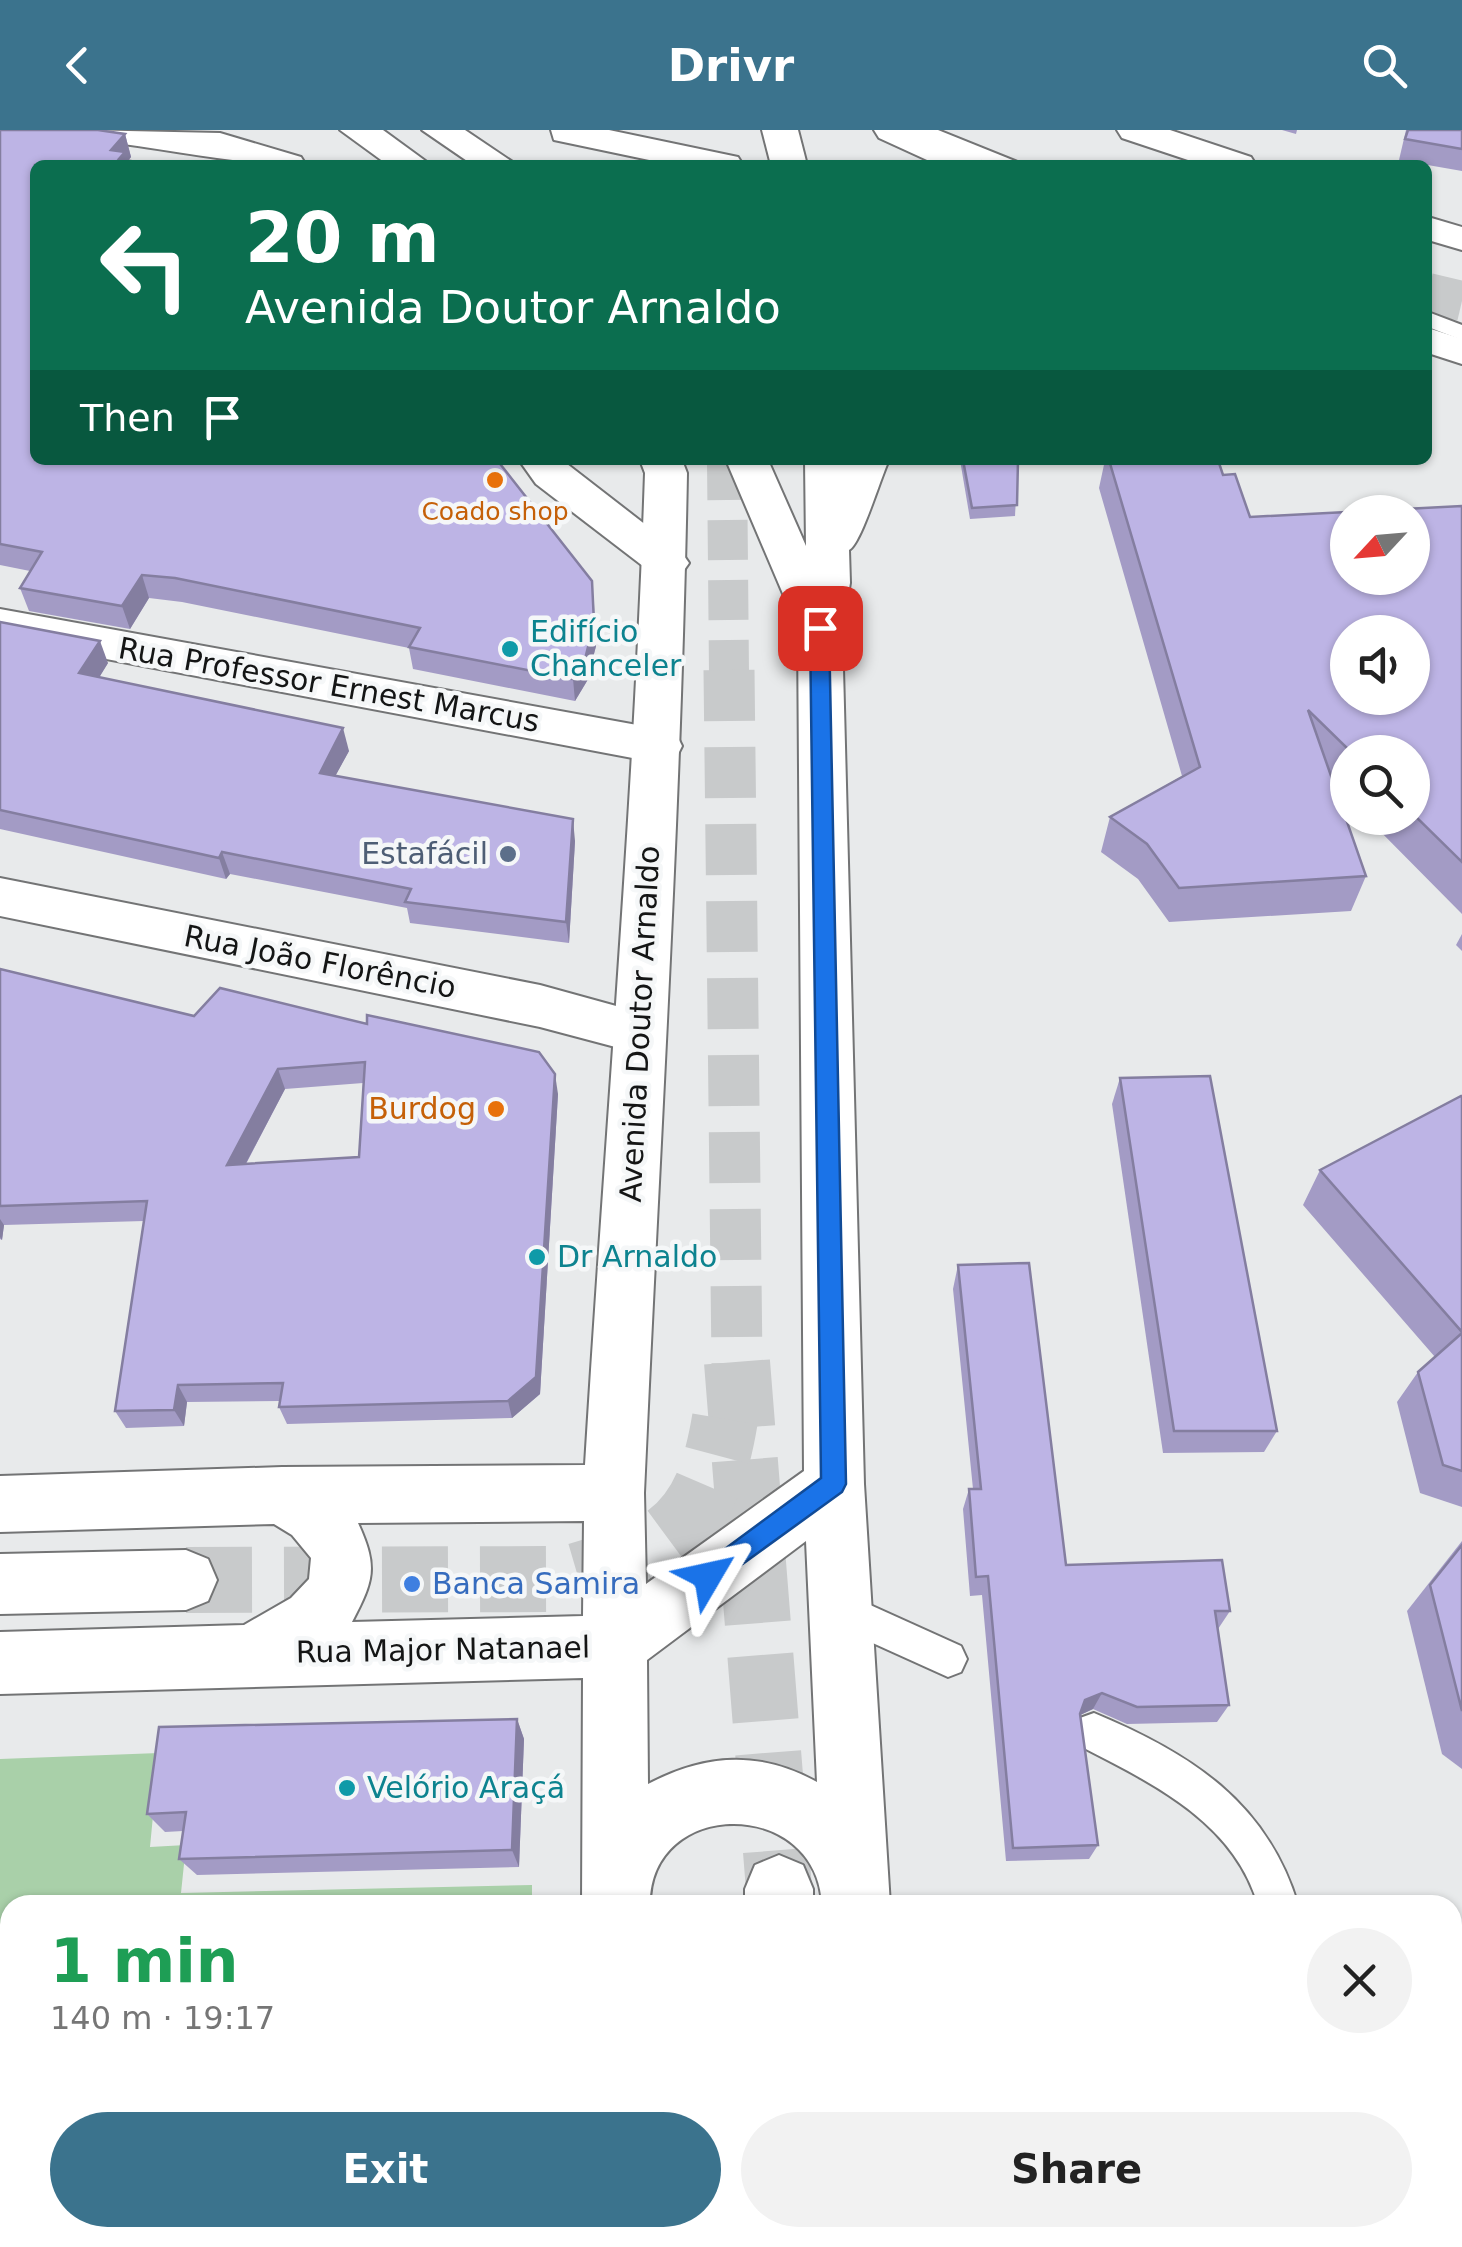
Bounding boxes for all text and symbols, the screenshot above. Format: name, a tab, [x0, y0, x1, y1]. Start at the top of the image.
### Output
icon: back	[50, 38, 105, 93]
icon: search	[1357, 38, 1412, 93]
text: Drivr	[668, 39, 794, 92]
text: 20 m	[245, 197, 440, 279]
icon: left	[80, 200, 210, 330]
text: Avenida Doutor Arnaldo	[245, 281, 781, 334]
icon: arrive	[195, 390, 250, 445]
text: Then	[80, 396, 175, 440]
marker: Coado shop	[484, 469, 506, 491]
north arrow	[1330, 495, 1430, 595]
map controls	[1330, 495, 1430, 835]
place label: Coado shop	[421, 497, 569, 526]
pin	[778, 586, 863, 671]
icon: arrive	[793, 601, 848, 656]
place label: Edifício Chanceler	[530, 614, 682, 683]
button: sound	[1330, 615, 1430, 715]
street label: Rua Professor Ernest Marcus	[116, 630, 542, 739]
marker: Edifício Chanceler	[499, 638, 521, 660]
button: search	[1330, 735, 1430, 835]
place label: Estafácil	[361, 836, 488, 871]
marker: Estafácil	[497, 843, 519, 865]
street label: Avenida Doutor Arnaldo	[613, 845, 666, 1203]
street label: Rua João Florêncio	[181, 918, 459, 1005]
place label: Burdog	[368, 1091, 476, 1126]
marker: Burdog	[485, 1098, 507, 1120]
place label: Dr Arnaldo	[557, 1239, 717, 1274]
marker: Dr Arnaldo	[526, 1246, 548, 1268]
position arrow	[656, 1524, 760, 1628]
place label: Banca Samira	[432, 1566, 640, 1601]
marker: Banca Samira	[401, 1573, 423, 1595]
street label: Rua Major Natanael	[295, 1629, 590, 1670]
place label: Velório Araçá	[367, 1770, 565, 1805]
marker: Velório Araçá	[336, 1777, 358, 1799]
text: 1 min	[50, 1926, 238, 1996]
button: close	[1307, 1928, 1412, 2033]
text: 140 m · 19:17	[50, 1999, 275, 2037]
button: Exit	[50, 2112, 721, 2227]
button: Share	[741, 2112, 1412, 2227]

